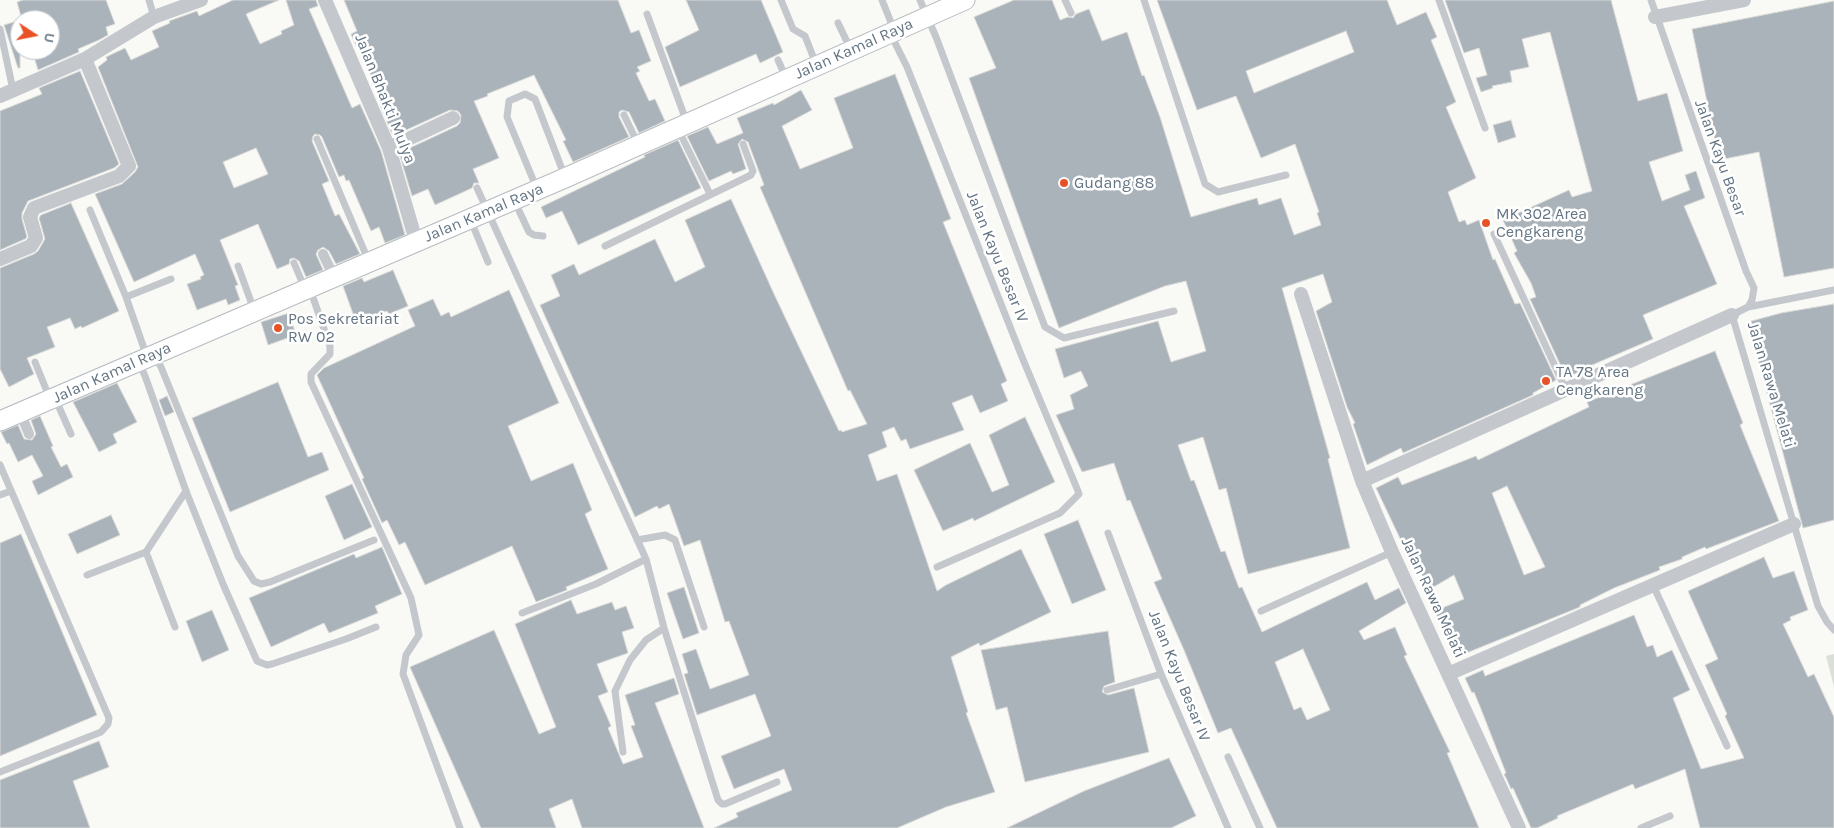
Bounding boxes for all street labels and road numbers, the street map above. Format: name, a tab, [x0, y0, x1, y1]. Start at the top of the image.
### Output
street label: Jalan Kamal Raya	[792, 14, 916, 84]
street label: Jalan Bhakti Mulya	[350, 31, 420, 167]
street label: Jalan Kayu Besar	[1690, 97, 1750, 219]
street label: Jalan Kamal Raya	[422, 179, 546, 247]
street label: Jalan Kayu Besar IV	[962, 189, 1032, 325]
street label: Jalan Rawa Melati	[1743, 320, 1799, 450]
street label: Jalan Kamal Raya	[50, 338, 174, 408]
street label: Jalan Rawa Melati	[1397, 535, 1469, 661]
street label: Jalan Kayu Besar IV	[1144, 608, 1214, 744]

